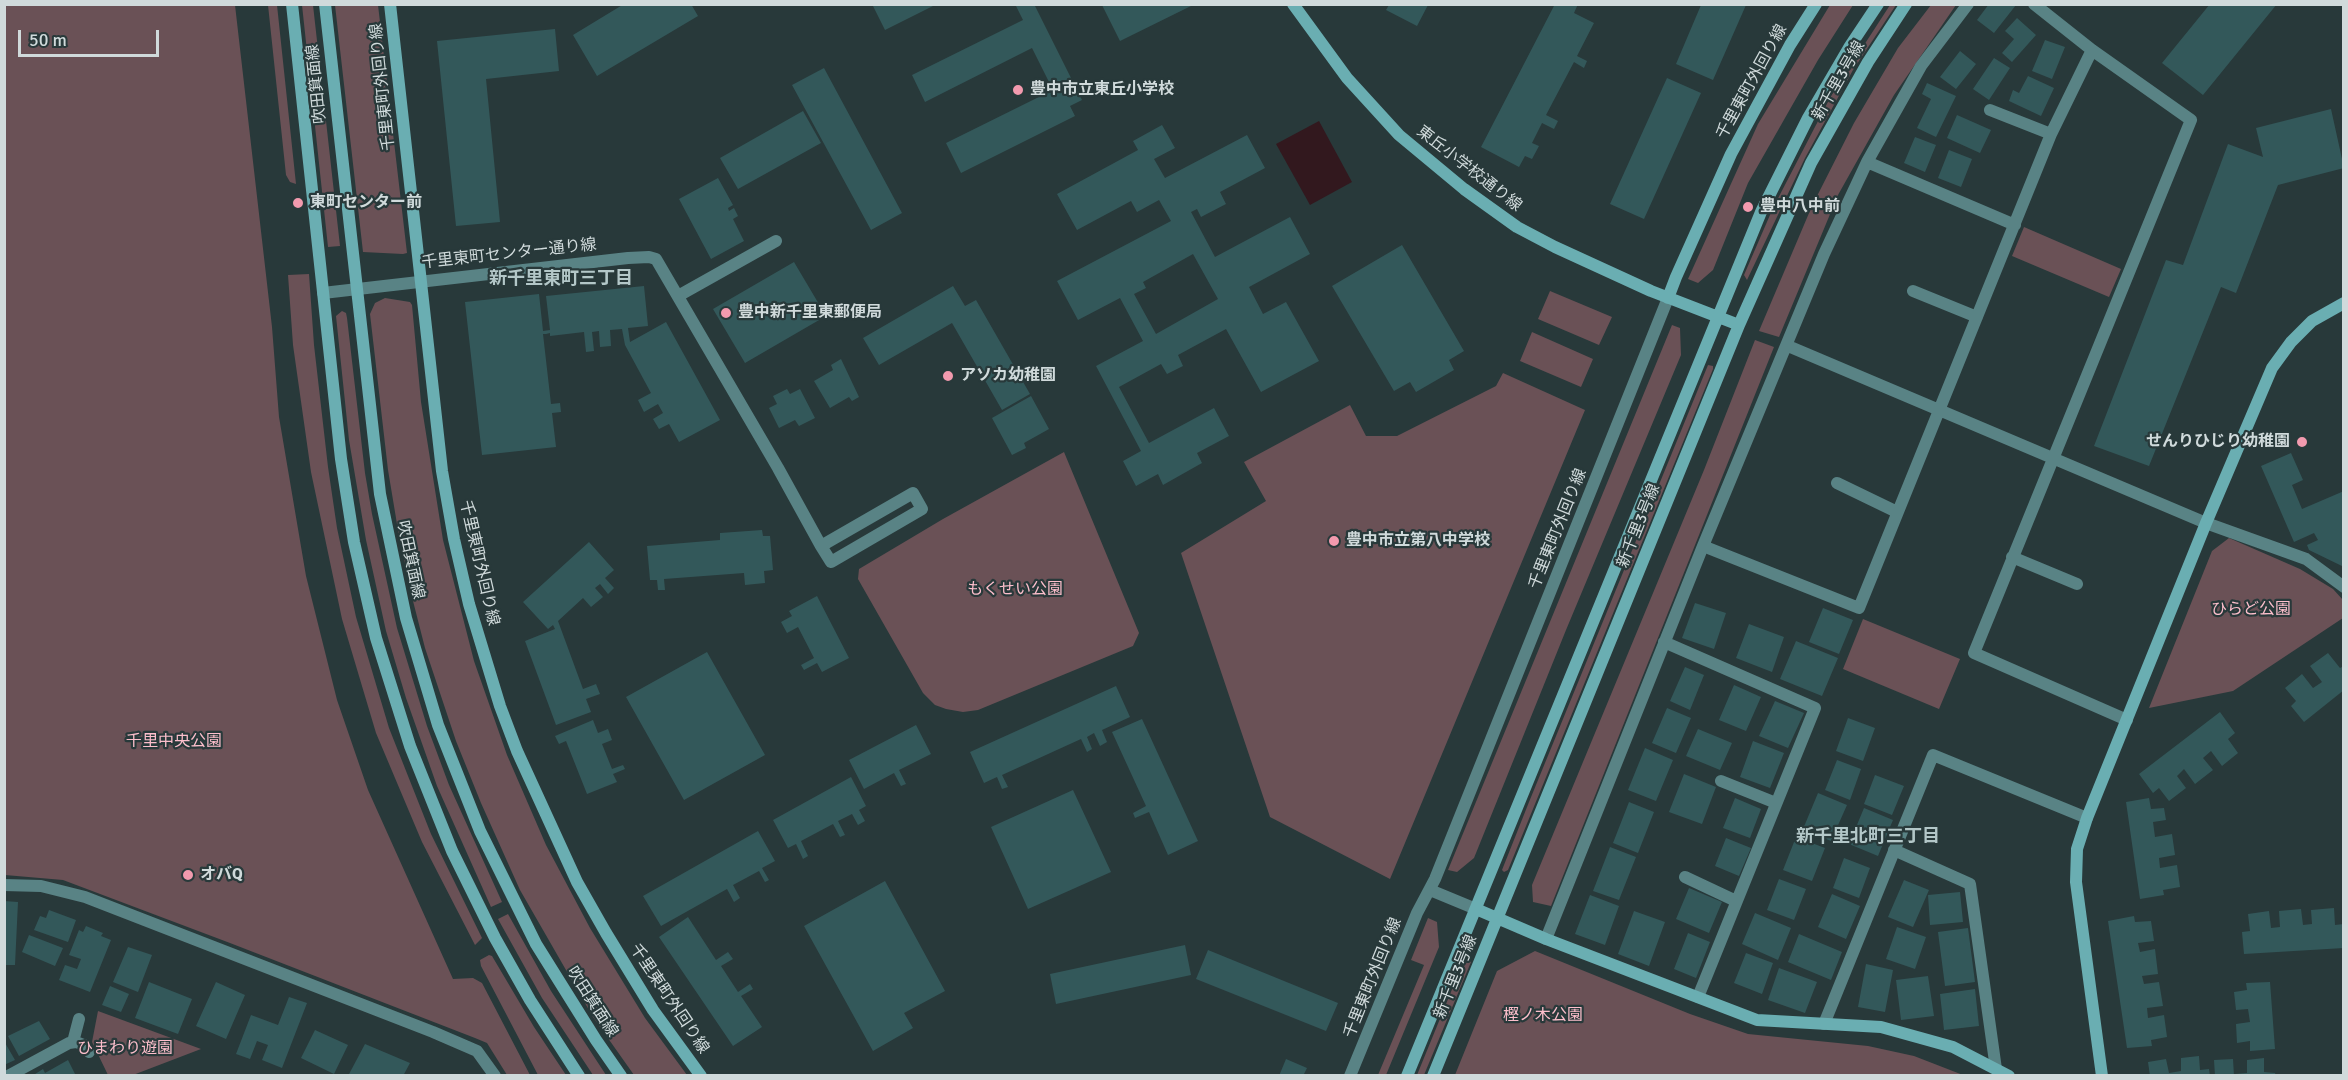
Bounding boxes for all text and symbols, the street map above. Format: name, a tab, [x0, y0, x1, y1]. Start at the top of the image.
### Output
scale bar	[21, 18, 162, 56]
street label: 千里東町外回り線	[1713, 21, 1791, 143]
street label: 千里東町外回り線	[367, 22, 399, 152]
text: 50 m	[29, 29, 67, 51]
street label: 新千里3号線	[1809, 38, 1869, 124]
street label: 吹田箕面線	[303, 43, 331, 125]
place label: 豊中市立東丘小学校	[1030, 80, 1174, 100]
marker: 豊中市立東丘小学校	[1011, 83, 1025, 97]
street label: 東丘小学校通り線	[1413, 122, 1525, 216]
place label: 東町センター前	[310, 193, 422, 213]
marker: 東町センター前	[291, 196, 305, 210]
place label: 豊中八中前	[1760, 197, 1840, 217]
marker: 豊中八中前	[1741, 200, 1755, 214]
street label: 千里東町センター通り線	[420, 235, 598, 273]
district label: 新千里東町三丁目	[489, 268, 633, 290]
place label: 豊中新千里東郵便局	[738, 303, 882, 323]
marker: 豊中新千里東郵便局	[719, 306, 733, 320]
place label: アソカ幼稚園	[960, 366, 1056, 386]
marker: アソカ幼稚園	[941, 369, 955, 383]
place label: せんりひじり幼稚園	[2146, 432, 2290, 452]
marker: せんりひじり幼稚園	[2295, 435, 2309, 449]
street label: 千里東町外回り線	[1525, 466, 1591, 592]
street label: 新千里3号線	[1613, 481, 1665, 571]
street label: 千里東町外回り線	[455, 498, 503, 628]
street label: 吹田箕面線	[392, 519, 428, 601]
place label: 豊中市立第八中学校	[1346, 531, 1490, 551]
marker: 豊中市立第八中学校	[1327, 534, 1341, 548]
park label: もくせい公園	[967, 580, 1063, 600]
park label: ひらど公園	[2211, 600, 2291, 620]
park label: 千里中央公園	[126, 732, 222, 752]
district label: 新千里北町三丁目	[1796, 826, 1940, 848]
place label: オバQ	[200, 865, 243, 885]
marker: オバQ	[181, 868, 195, 882]
street label: 千里東町外回り線	[1340, 915, 1406, 1041]
street label: 新千里3号線	[1430, 932, 1482, 1022]
street label: 千里東町外回り線	[625, 941, 713, 1057]
street label: 吹田箕面線	[562, 963, 622, 1041]
park label: 樫ノ木公園	[1503, 1006, 1583, 1026]
park label: ひまわり遊園	[77, 1039, 173, 1059]

